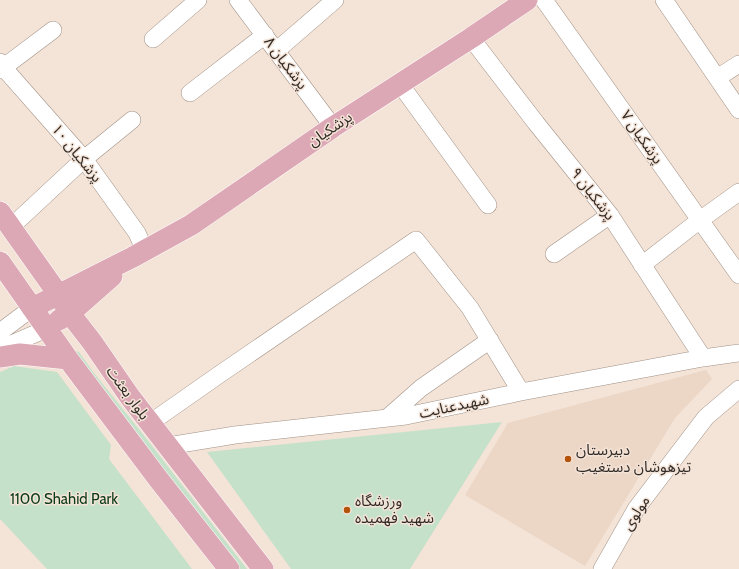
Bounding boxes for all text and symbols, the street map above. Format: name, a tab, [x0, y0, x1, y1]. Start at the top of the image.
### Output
street label: پزشکیان ۸	[259, 33, 312, 94]
street label: پزشکیان ۷	[616, 107, 667, 168]
street label: پزشکیان	[304, 108, 356, 151]
street label: پزشکیان ۱۰	[47, 120, 106, 187]
street label: پزشکیان ۹	[566, 164, 619, 224]
street label: بلوار بعثت	[103, 363, 153, 423]
street label: شهیدعنایت	[417, 390, 491, 422]
place label: دبیرستان تیزهوشان دستغيب	[576, 441, 691, 476]
marker: دبیرستان تیزهوشان دستغيب	[563, 454, 573, 464]
park label: 1100 Shahid Park	[10, 490, 118, 508]
place label: ورزشگاه شهید فهمیده	[355, 492, 434, 527]
street label: مولوی	[618, 492, 654, 534]
marker: ورزشگاه شهید فهمیده	[342, 505, 352, 515]

